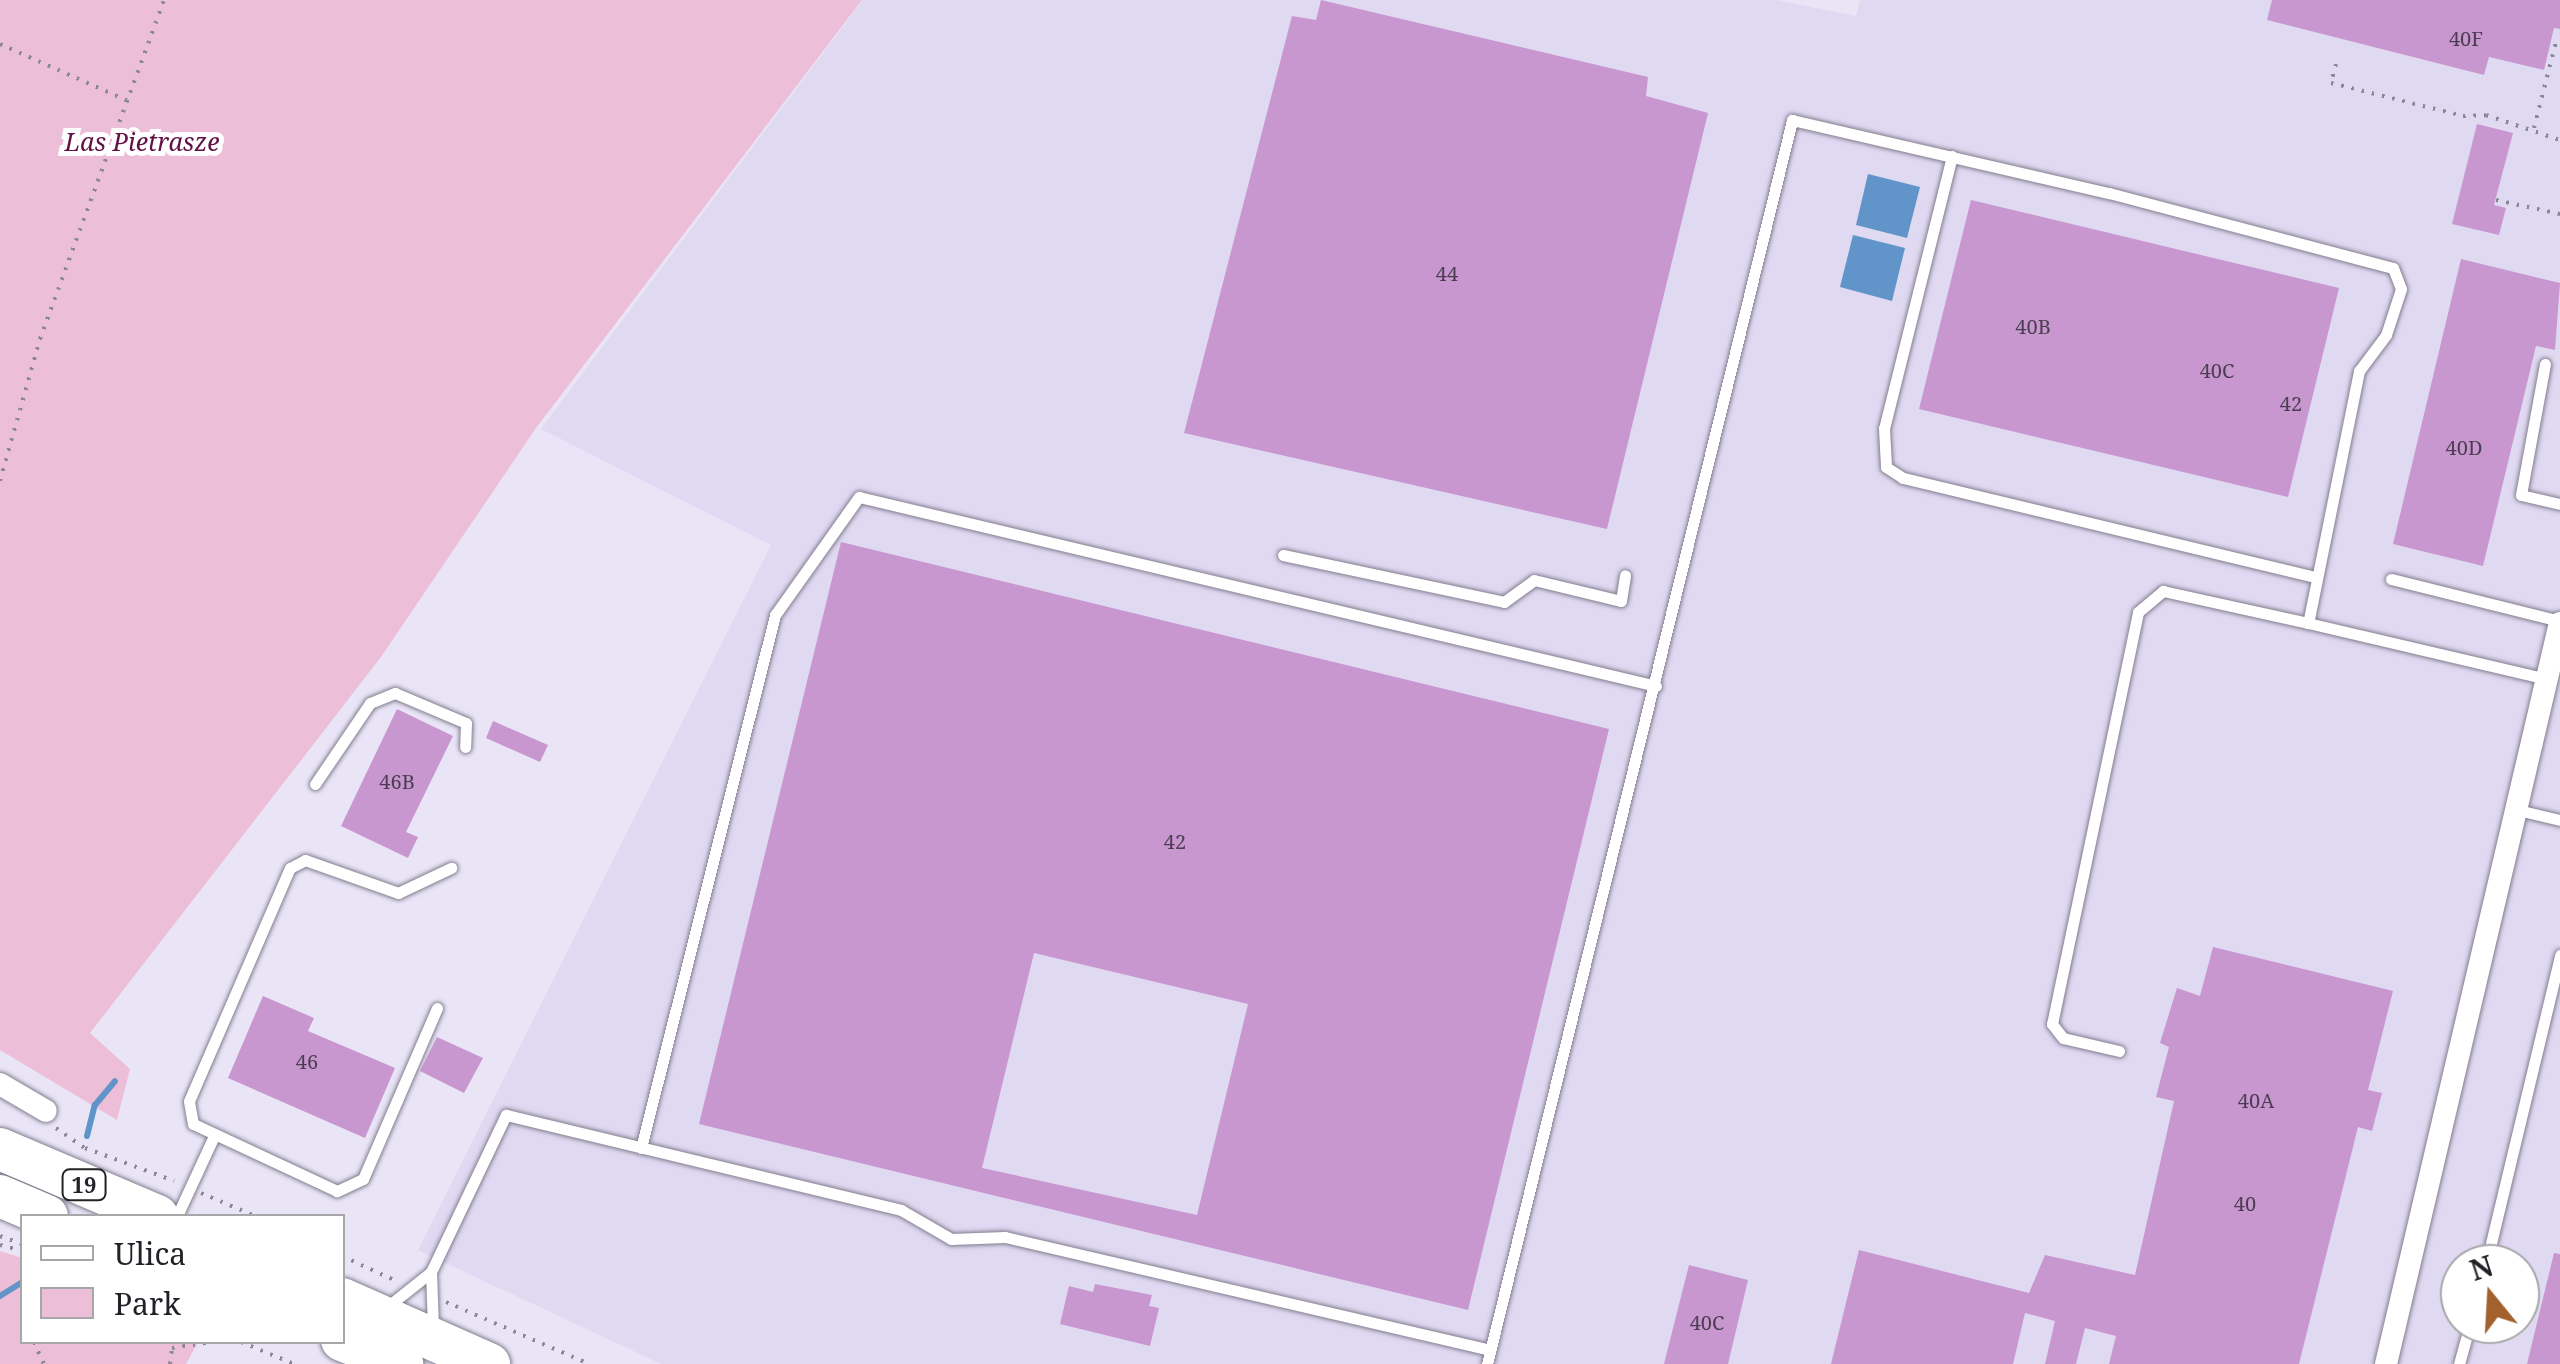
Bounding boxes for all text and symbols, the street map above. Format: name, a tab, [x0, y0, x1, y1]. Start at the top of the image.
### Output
house number: 40F	[2449, 26, 2483, 50]
park label: Las Pietrasze	[64, 126, 220, 156]
house number: 44	[1436, 261, 1458, 285]
house number: 40B	[2015, 314, 2051, 338]
house number: 40C	[2200, 358, 2234, 382]
house number: 42	[2280, 391, 2302, 415]
house number: 40D	[2446, 435, 2482, 459]
house number: 46B	[379, 769, 415, 793]
house number: 42	[1164, 829, 1186, 853]
house number: 46	[296, 1049, 318, 1073]
house number: 40A	[2238, 1088, 2274, 1112]
road number: 19	[62, 1168, 106, 1202]
house number: 40	[2234, 1191, 2256, 1215]
legend	[20, 1214, 345, 1344]
text: Ulica	[114, 1233, 186, 1274]
north arrow	[2440, 1244, 2540, 1344]
text: N	[2465, 1246, 2498, 1289]
text: Park	[114, 1283, 181, 1324]
house number: 40C	[1690, 1310, 1724, 1334]

